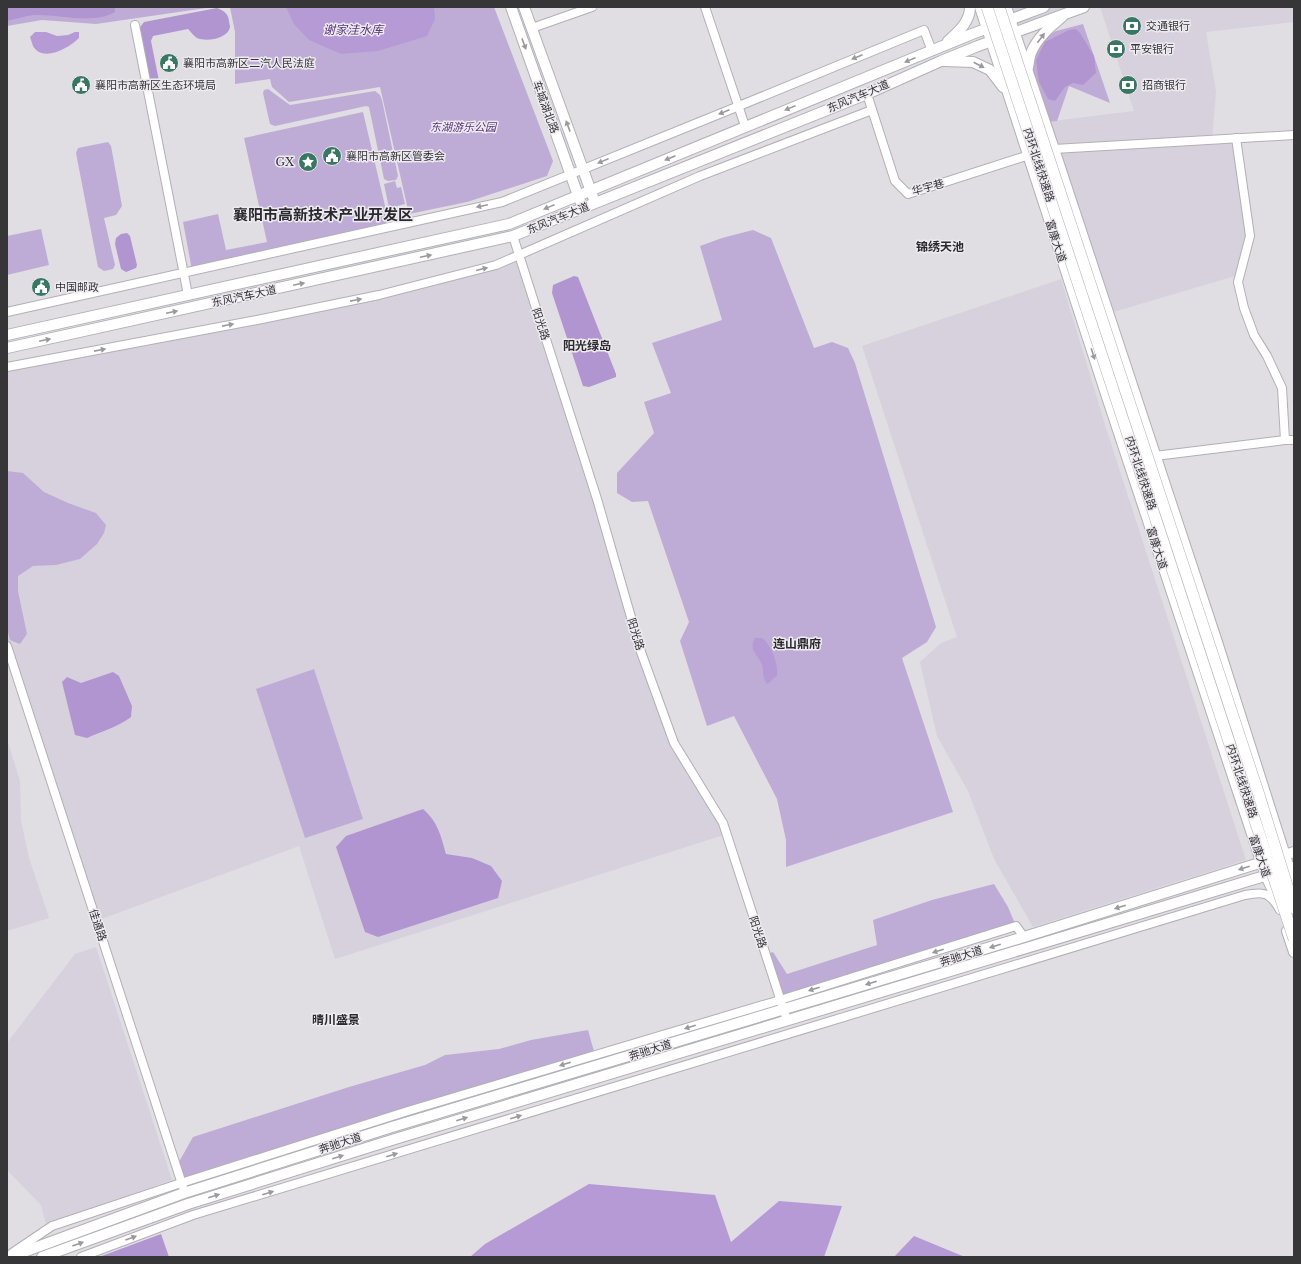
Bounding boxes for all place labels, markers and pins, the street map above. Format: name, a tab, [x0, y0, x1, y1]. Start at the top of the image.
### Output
bank icon: 交通银行	[1121, 15, 1143, 37]
place label: 交通银行	[1146, 19, 1190, 33]
bank icon: 平安银行	[1105, 38, 1127, 60]
place label: 平安银行	[1130, 42, 1174, 56]
public building icon: 襄阳市高新区二汽人民法庭	[158, 52, 180, 74]
place label: 襄阳市高新区二汽人民法庭	[183, 56, 315, 70]
public building icon: 襄阳市高新区生态环境局	[70, 74, 92, 96]
bank icon: 招商银行	[1117, 74, 1139, 96]
place label: 襄阳市高新区生态环境局	[95, 78, 216, 92]
place label: 招商银行	[1142, 78, 1186, 92]
public building icon: 襄阳市高新区管委会	[321, 145, 343, 167]
place label: 襄阳市高新区管委会	[346, 149, 445, 163]
place icon: GX	[297, 151, 319, 173]
place label: GX	[276, 155, 295, 169]
public building icon: 中国邮政	[30, 276, 52, 298]
place label: 中国邮政	[55, 280, 99, 294]

